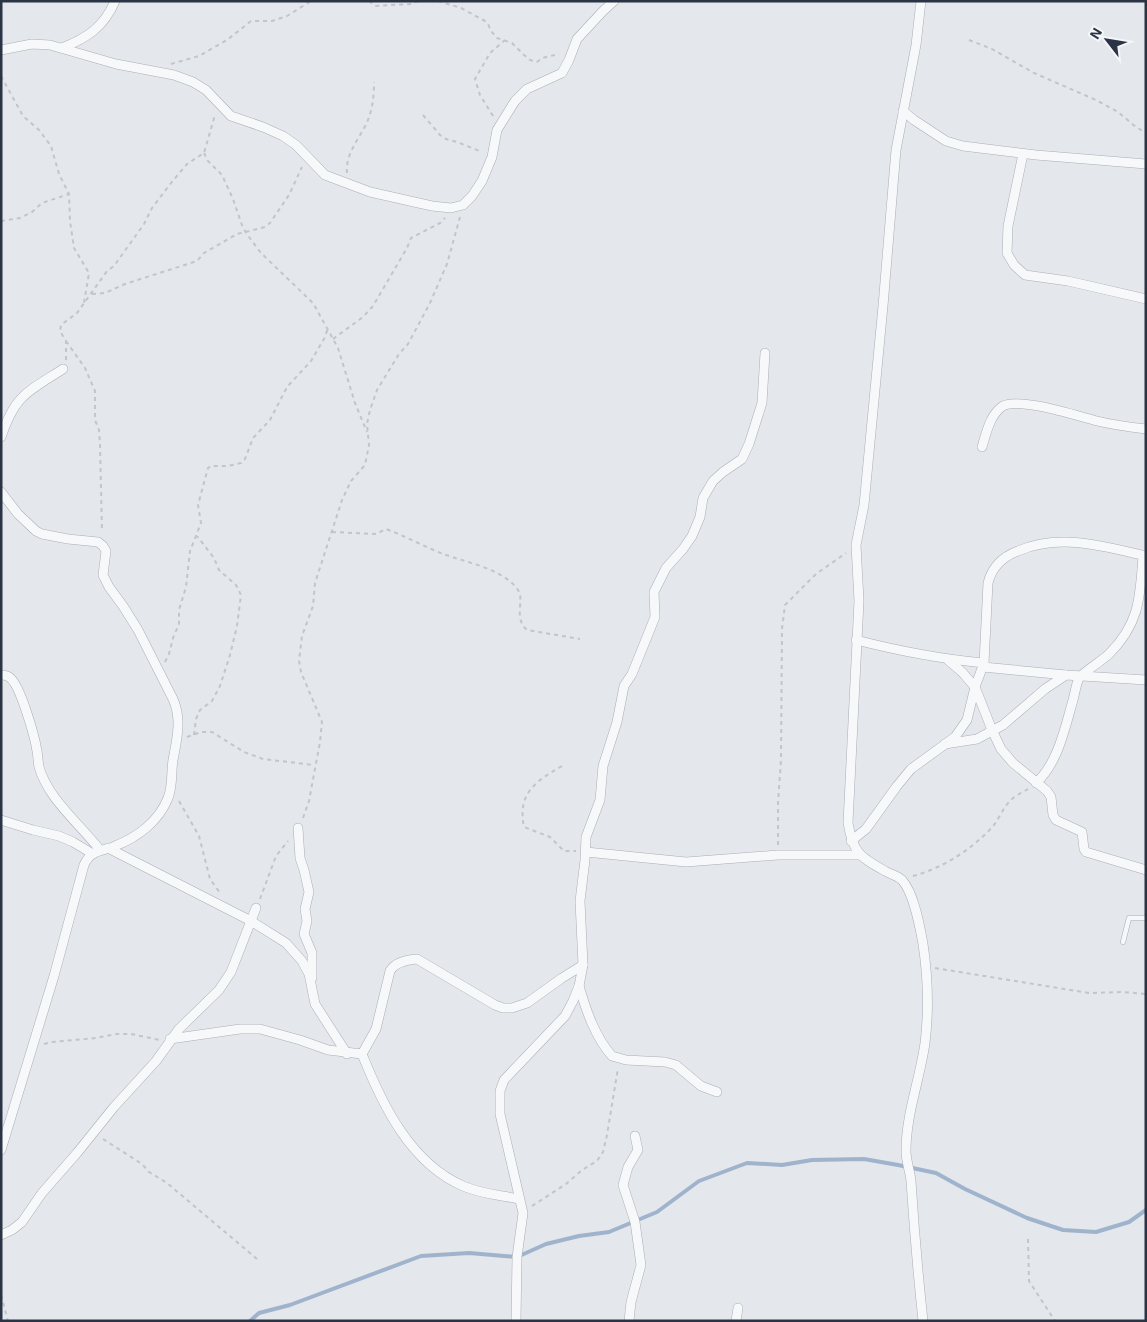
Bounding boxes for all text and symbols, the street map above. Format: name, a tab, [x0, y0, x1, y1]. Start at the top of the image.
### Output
north arrow	[1082, 15, 1132, 65]
text: N	[1086, 24, 1105, 42]

